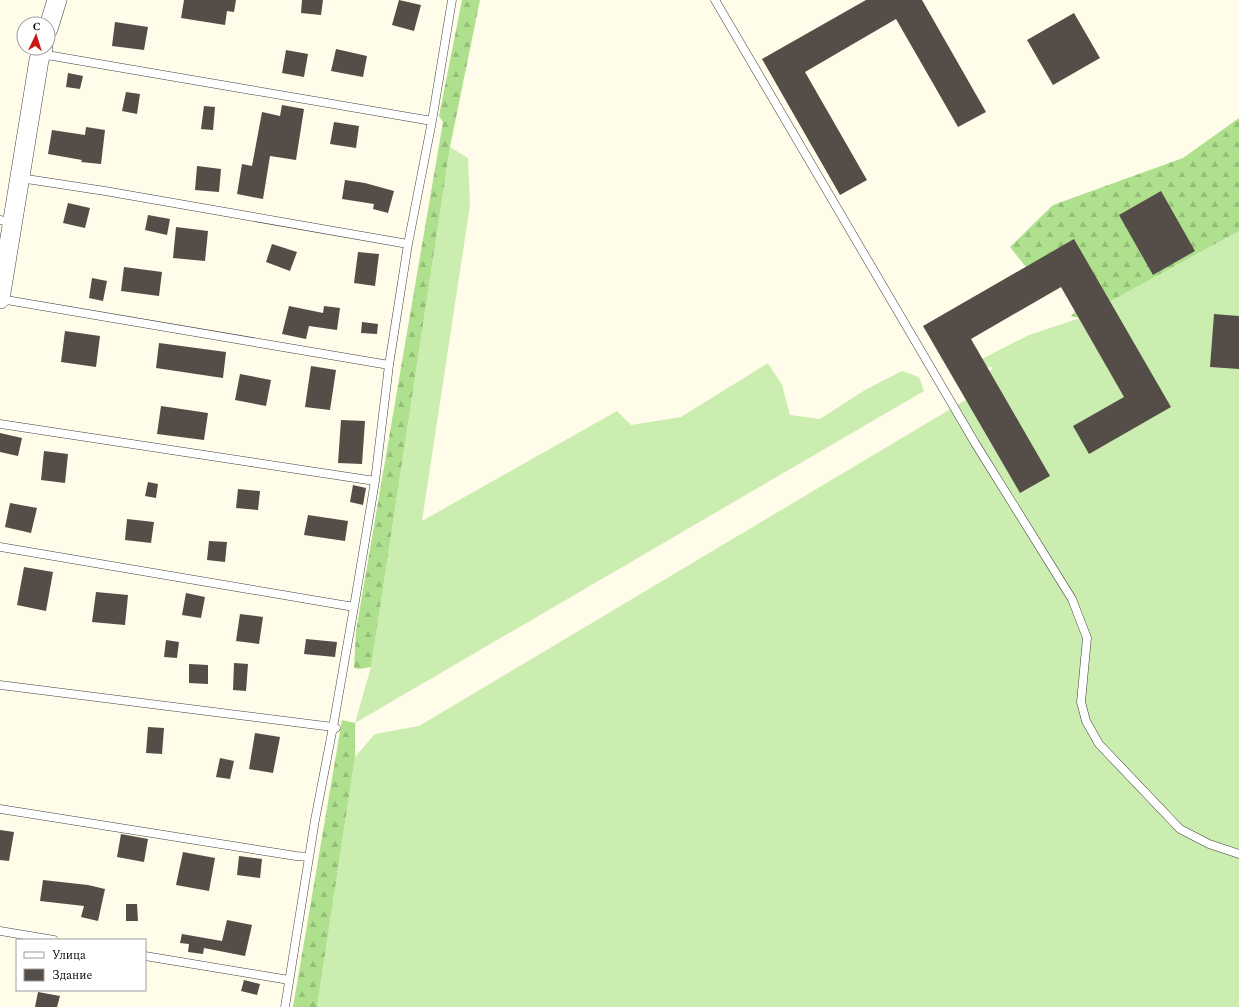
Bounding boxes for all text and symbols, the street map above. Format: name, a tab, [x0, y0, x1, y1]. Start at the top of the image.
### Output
north arrow	[16, 16, 56, 56]
text: С	[32, 18, 41, 35]
legend	[16, 939, 146, 991]
text: Улица	[52, 946, 86, 965]
text: Здание	[52, 966, 92, 985]

